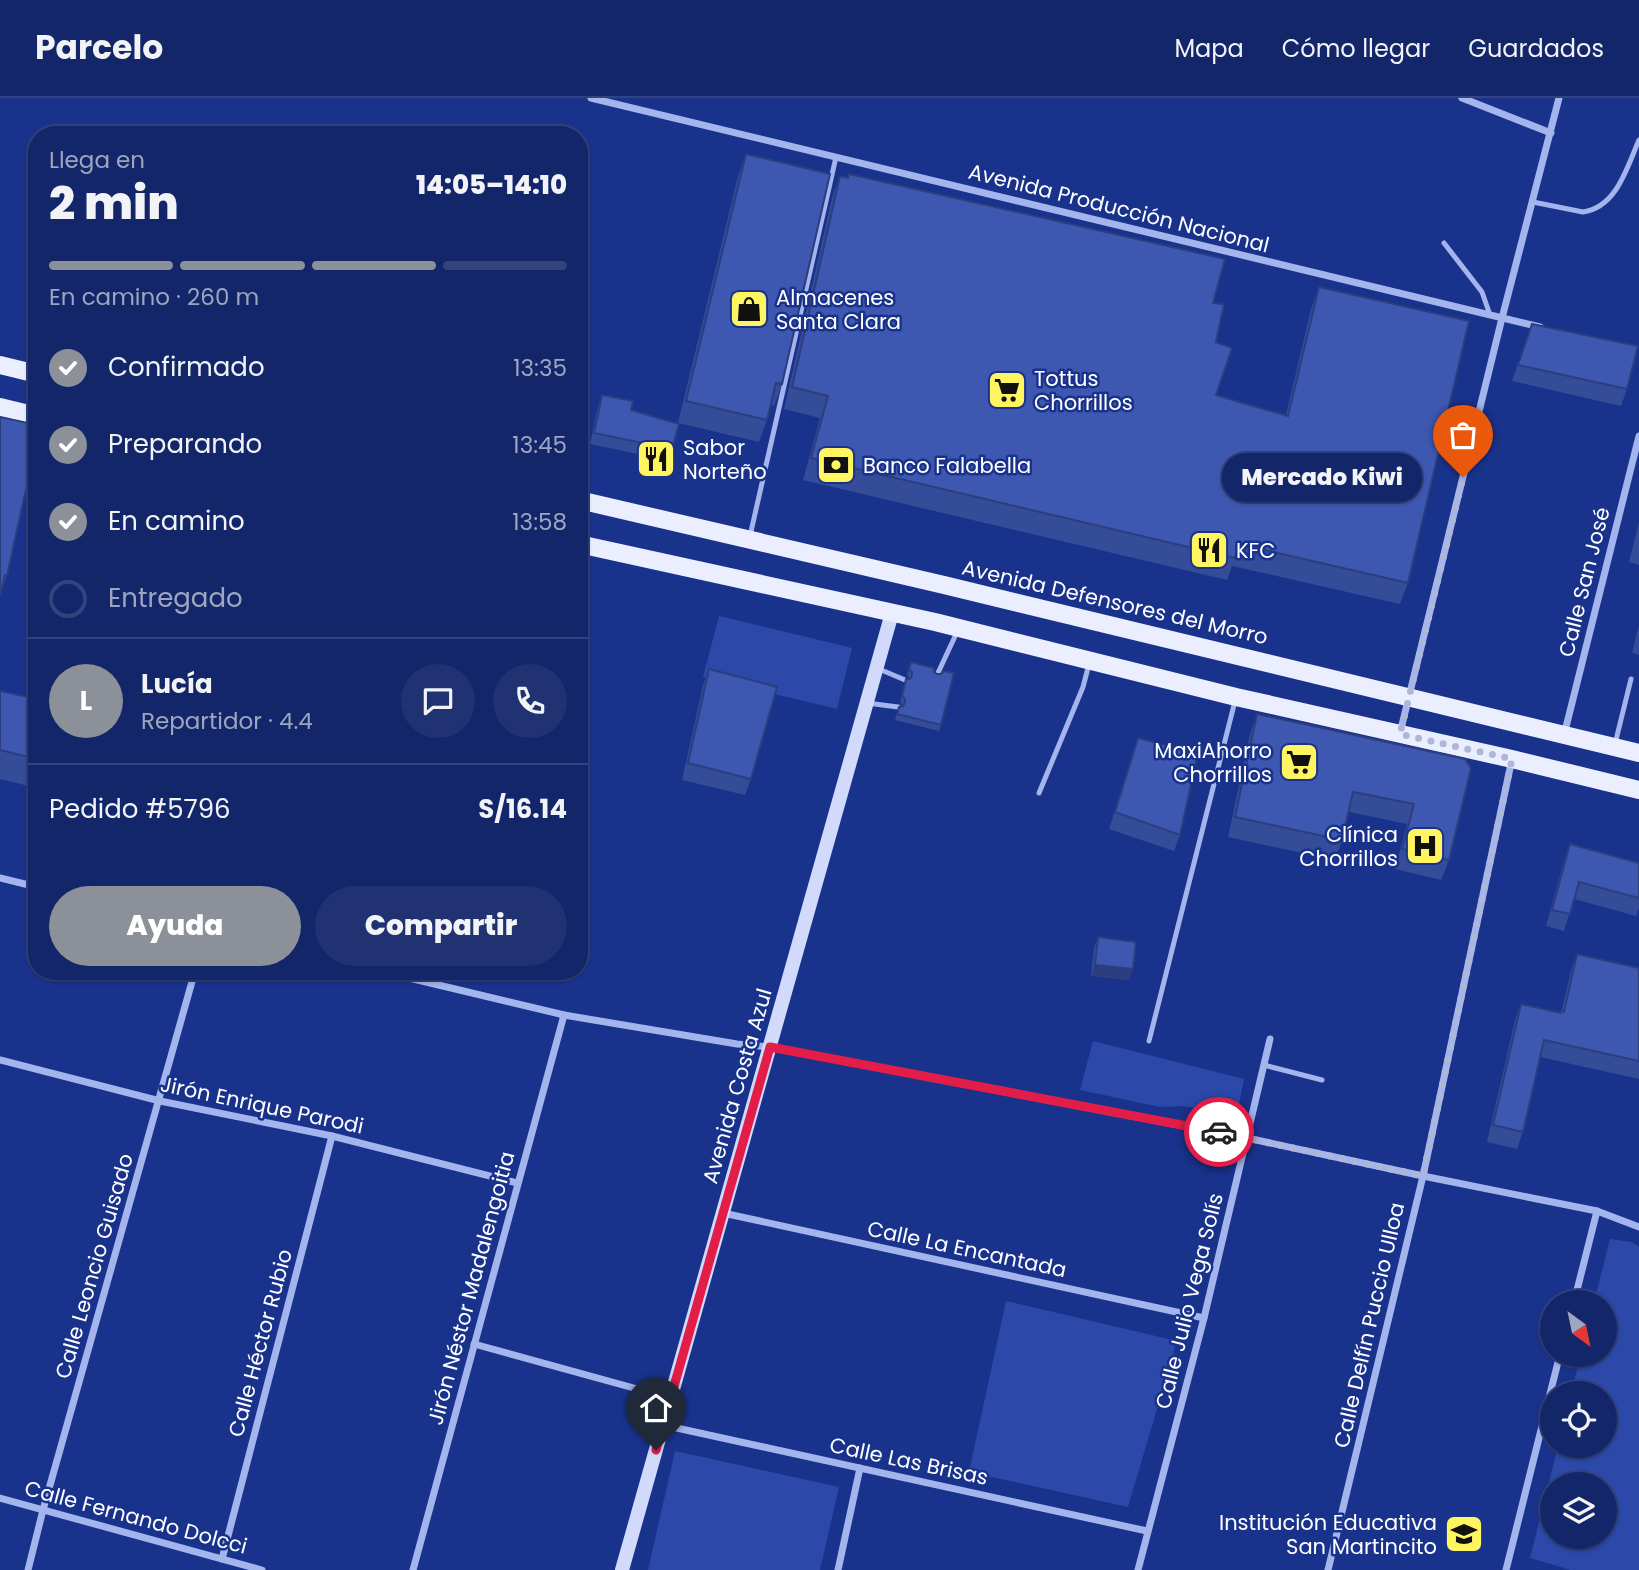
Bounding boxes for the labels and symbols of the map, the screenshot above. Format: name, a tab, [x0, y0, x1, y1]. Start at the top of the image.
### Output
street label: Avenida Producción Nacional	[966, 157, 1272, 259]
place label: Almacenes Santa Clara	[776, 283, 901, 336]
shop icon: Almacenes Santa Clara	[728, 288, 770, 330]
place label: Tottus Chorrillos	[1034, 364, 1133, 417]
supermarket icon: Tottus Chorrillos	[986, 369, 1028, 411]
pin	[1433, 405, 1493, 477]
place label: Sabor Norteño	[683, 433, 767, 486]
restaurant icon: Sabor Norteño	[635, 438, 677, 480]
bank icon: Banco Falabella	[815, 444, 857, 486]
place label: Banco Falabella	[863, 451, 1031, 480]
callout: Mercado Kiwi	[1222, 452, 1421, 502]
street label: Calle San José	[1551, 504, 1617, 660]
restaurant icon: KFC	[1188, 529, 1230, 571]
place label: KFC	[1236, 536, 1275, 565]
street label: Avenida Defensores del Morro	[959, 553, 1271, 651]
place label: MaxiAhorro Chorrillos	[1154, 736, 1272, 789]
supermarket icon: MaxiAhorro Chorrillos	[1278, 741, 1320, 783]
place label: Clínica Chorrillos	[1299, 820, 1398, 873]
hospital icon: Clínica Chorrillos	[1404, 825, 1446, 867]
street label: Avenida Costa Azul	[695, 985, 779, 1187]
street label: Jirón Enrique Parodi	[158, 1069, 366, 1141]
courier	[1184, 1097, 1254, 1167]
street label: Jirón Néstor Madalengoitia	[421, 1148, 521, 1428]
street label: Calle Leoncio Guisado	[48, 1150, 140, 1382]
street label: Calle Julio Vega Solís	[1148, 1190, 1230, 1412]
street label: Calle Delfín Puccio Ulloa	[1327, 1199, 1411, 1451]
street label: Calle La Encantada	[865, 1214, 1069, 1284]
street label: Calle Héctor Rubio	[221, 1246, 299, 1440]
north arrow	[1540, 1290, 1617, 1367]
pin	[626, 1378, 686, 1450]
street label: Calle Las Brisas	[827, 1430, 991, 1492]
street label: Calle Fernando Dolcci	[22, 1473, 250, 1561]
place label: Institución Educativa San Martincito	[1219, 1508, 1437, 1561]
school or university icon: Institución Educativa San Martincito	[1443, 1513, 1485, 1555]

